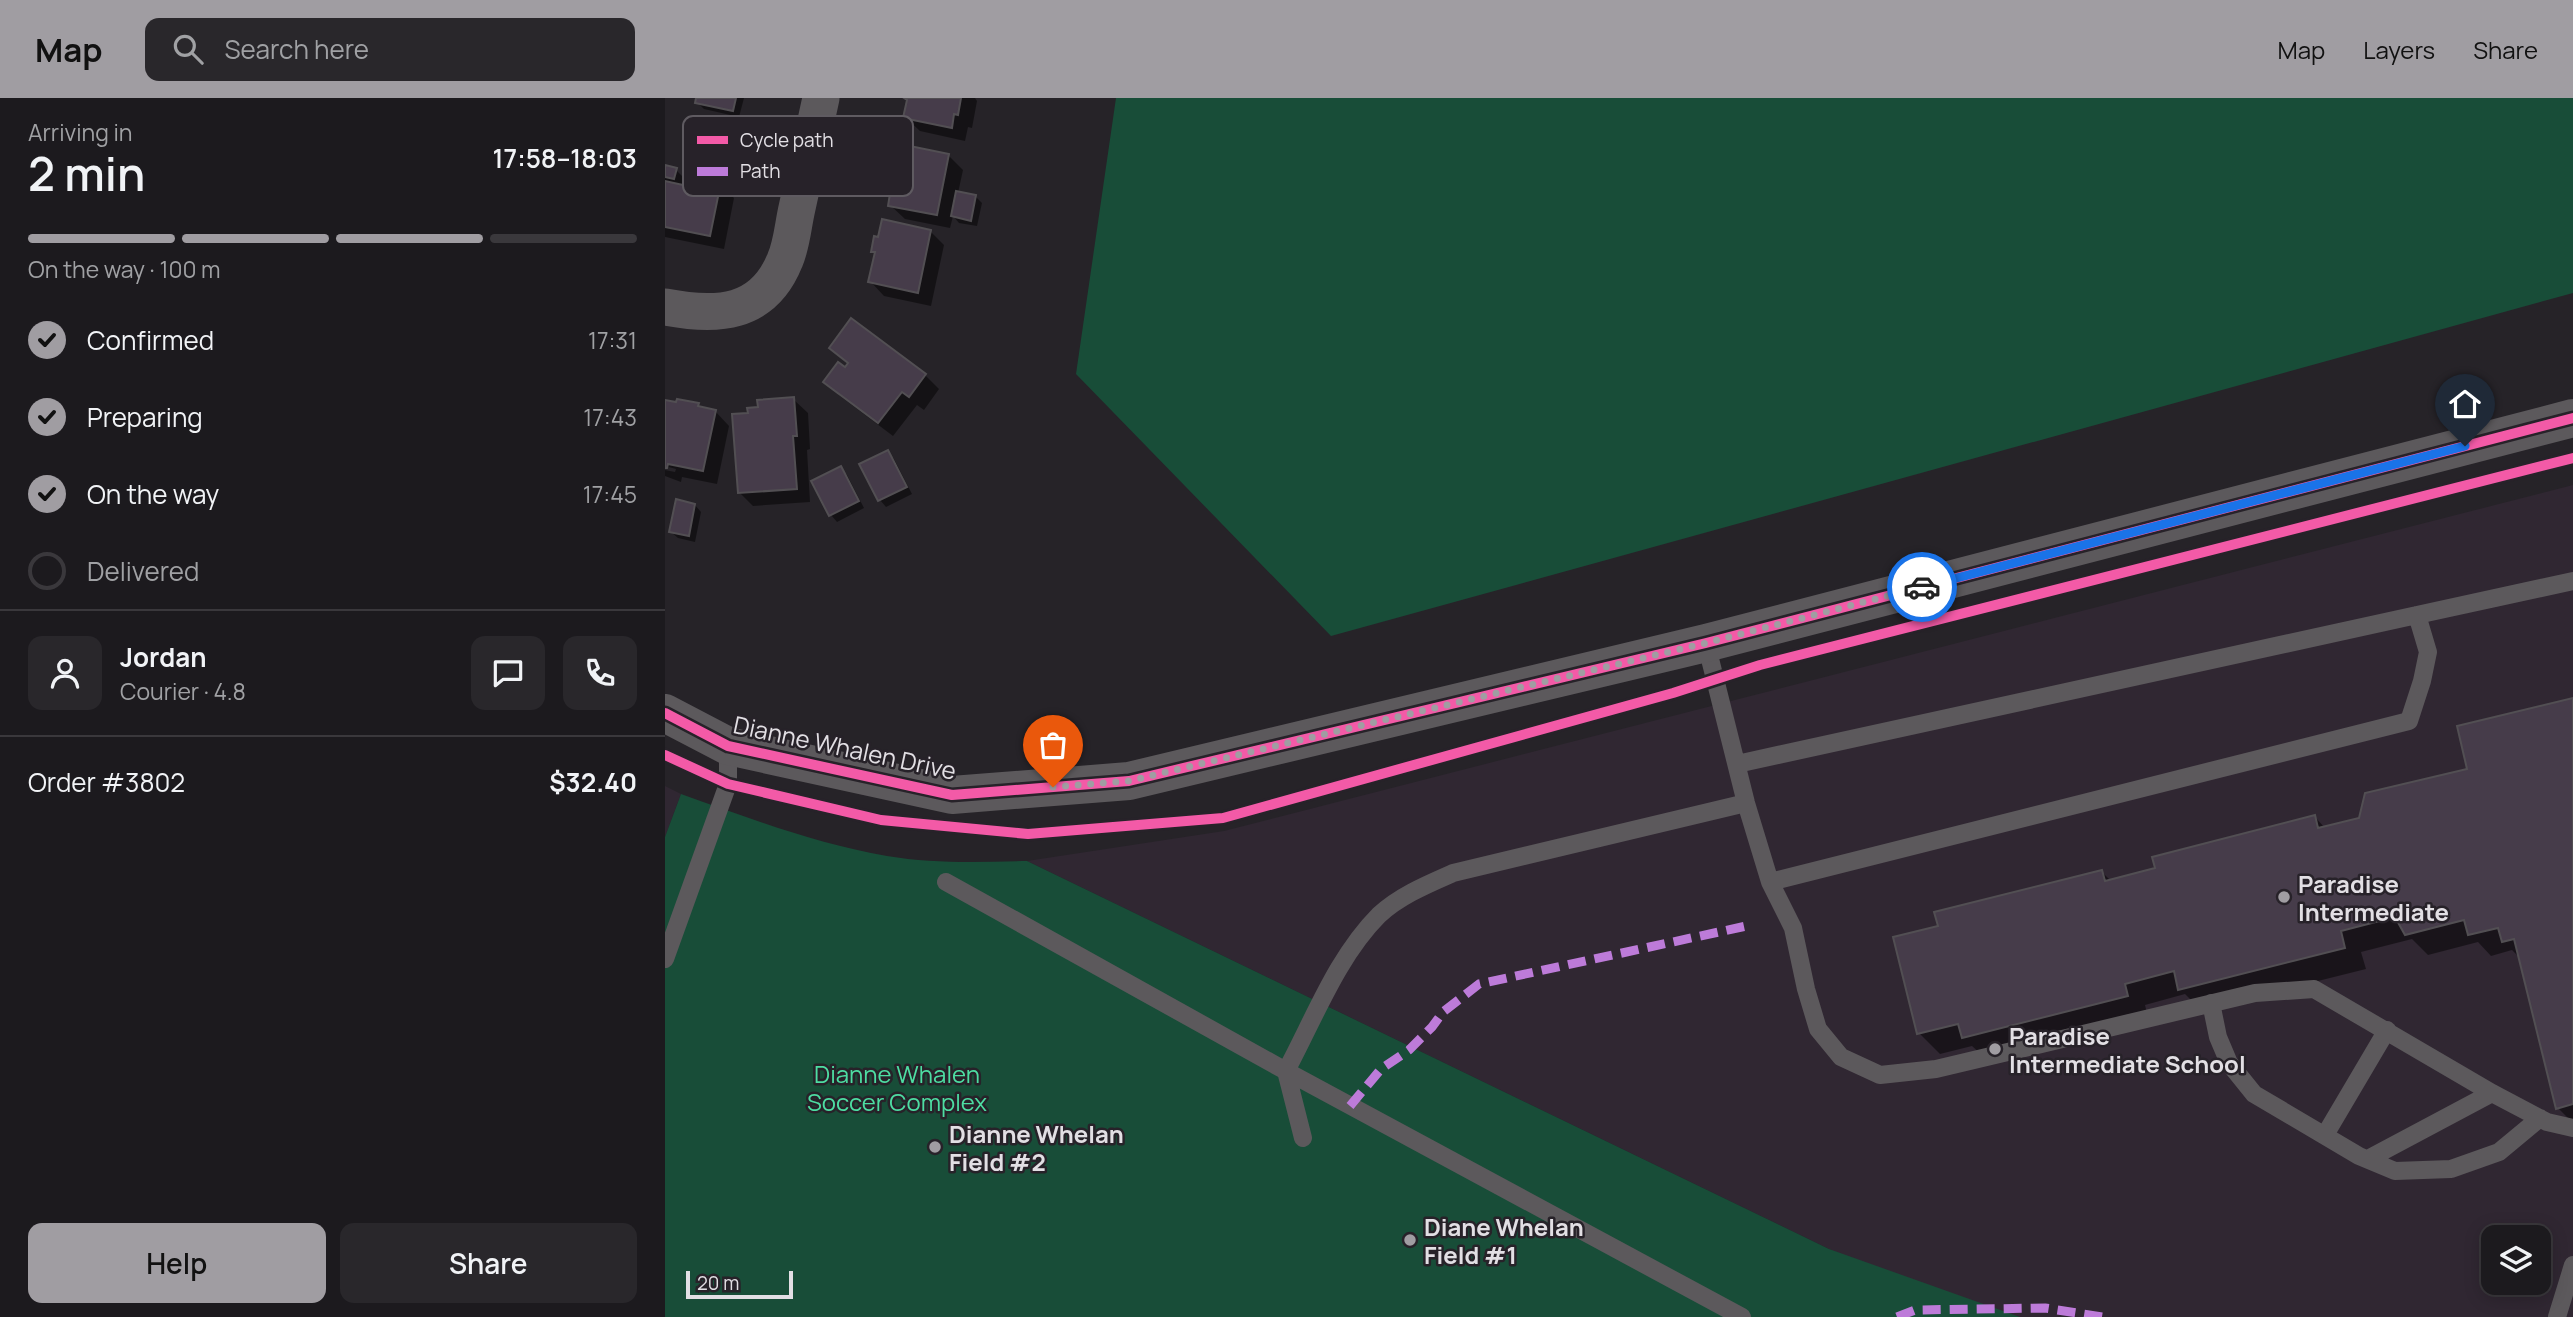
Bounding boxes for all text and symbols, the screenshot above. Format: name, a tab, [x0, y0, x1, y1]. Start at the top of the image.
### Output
search box	[145, 18, 635, 81]
text: Map	[35, 27, 103, 72]
icon: search	[169, 30, 207, 68]
text: Search here	[225, 31, 369, 67]
text: Map	[2278, 33, 2325, 66]
text: Layers	[2363, 33, 2435, 66]
text: Share	[2473, 33, 2538, 66]
text: Arriving in	[28, 116, 133, 148]
legend	[683, 116, 913, 196]
text: Cycle path	[740, 127, 834, 153]
text: 17:58–18:03	[493, 140, 637, 176]
text: 2 min	[28, 142, 145, 205]
text: Path	[740, 158, 780, 184]
text: On the way · 100 m	[28, 253, 221, 285]
icon: check	[28, 321, 66, 359]
text: Confirmed	[87, 322, 214, 358]
text: 17:31	[588, 324, 637, 356]
pin	[2435, 374, 2495, 446]
icon: home	[2446, 385, 2484, 423]
icon: check	[28, 398, 66, 436]
text: Preparing	[87, 399, 203, 435]
text: 17:43	[583, 401, 637, 433]
icon: check	[28, 475, 66, 513]
text: On the way	[87, 476, 219, 512]
text: 17:45	[583, 478, 637, 510]
courier	[1887, 552, 1957, 622]
text: Delivered	[87, 553, 199, 589]
icon: car	[1903, 568, 1941, 606]
button: person	[28, 636, 102, 710]
button: chat	[471, 636, 545, 710]
button: phone	[563, 636, 637, 710]
text: Jordan	[120, 639, 206, 675]
text: Courier · 4.8	[120, 675, 246, 707]
street label: Dianne Whalen Drive	[731, 707, 959, 787]
pin	[1023, 715, 1083, 787]
icon: bag	[1034, 726, 1072, 764]
text: Order #3802	[28, 764, 185, 800]
text: $32.40	[549, 764, 637, 800]
place label: Paradise Intermediate	[2298, 867, 2449, 928]
marker: Paradise Intermediate	[2276, 889, 2292, 905]
place label: Paradise Intermediate School	[2009, 1019, 2246, 1080]
marker: Paradise Intermediate School	[1987, 1041, 2003, 1057]
park label: Dianne Whalen Soccer Complex	[807, 1057, 987, 1118]
place label: Dianne Whelan Field #2	[949, 1117, 1124, 1178]
marker: Dianne Whelan Field #2	[927, 1139, 943, 1155]
place label: Diane Whelan Field #1	[1424, 1210, 1584, 1271]
button: Help	[28, 1223, 326, 1303]
button: Share	[340, 1223, 637, 1303]
map controls	[2481, 1225, 2551, 1295]
button: layers	[2481, 1225, 2551, 1295]
marker: Diane Whelan Field #1	[1402, 1232, 1418, 1248]
scale bar	[686, 1268, 793, 1300]
text: 20 m	[697, 1270, 739, 1296]

